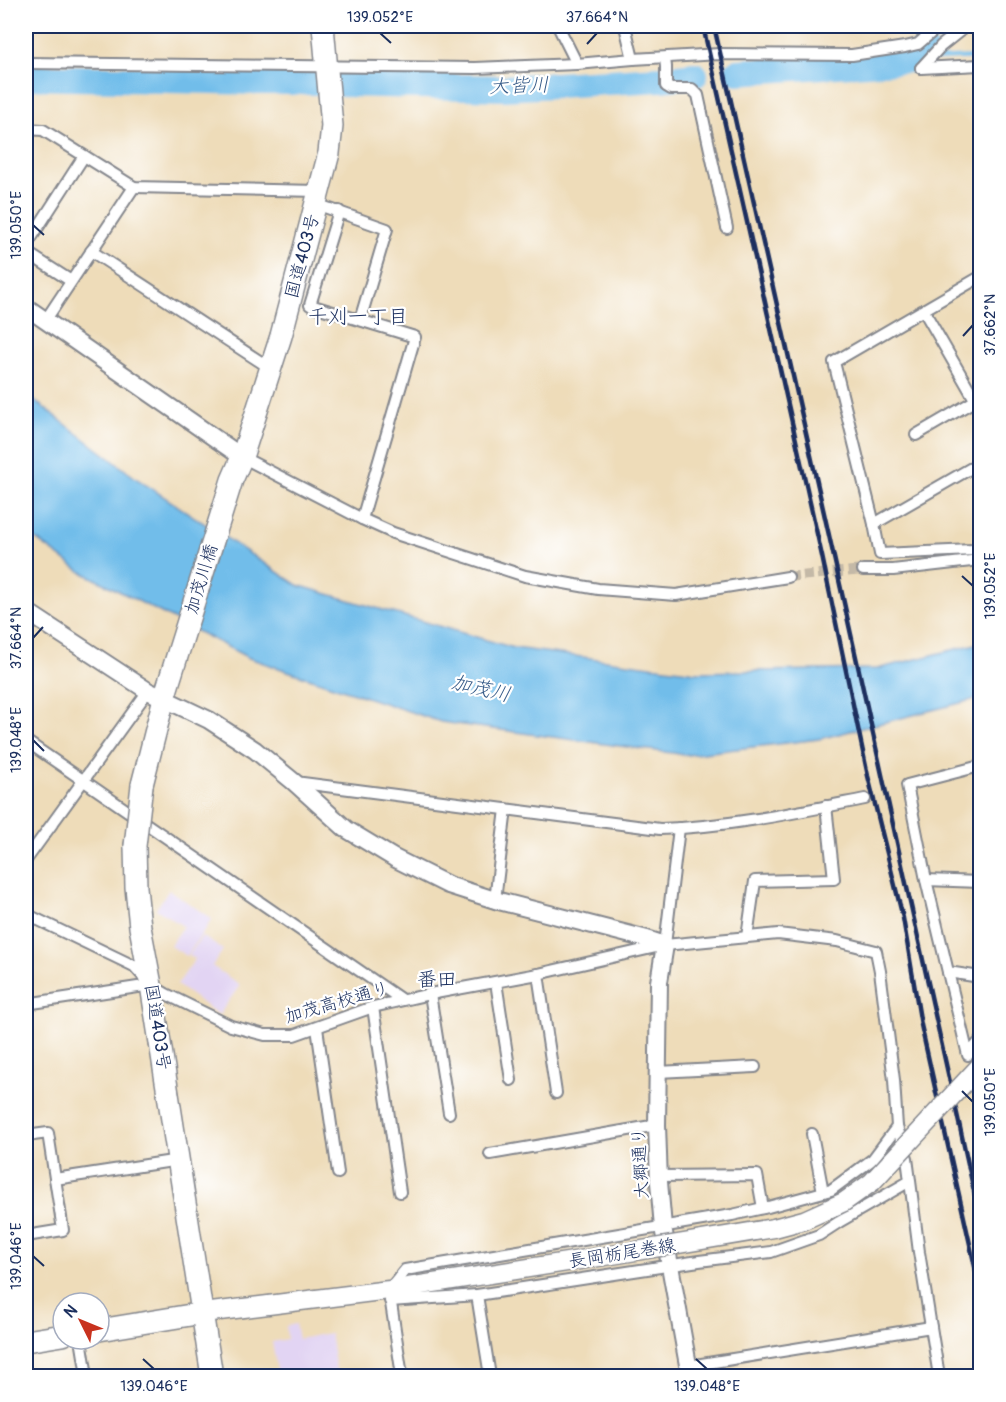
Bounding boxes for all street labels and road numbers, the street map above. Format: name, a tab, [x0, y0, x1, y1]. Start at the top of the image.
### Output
street label: 国道403号	[280, 211, 325, 301]
street label: 加茂川橋	[180, 541, 223, 617]
street label: 加茂高校通り	[282, 977, 392, 1028]
street label: 国道403号	[139, 982, 176, 1072]
street label: 大郷通り	[627, 1126, 654, 1200]
street label: 長岡栃尾巻線	[567, 1234, 677, 1273]

